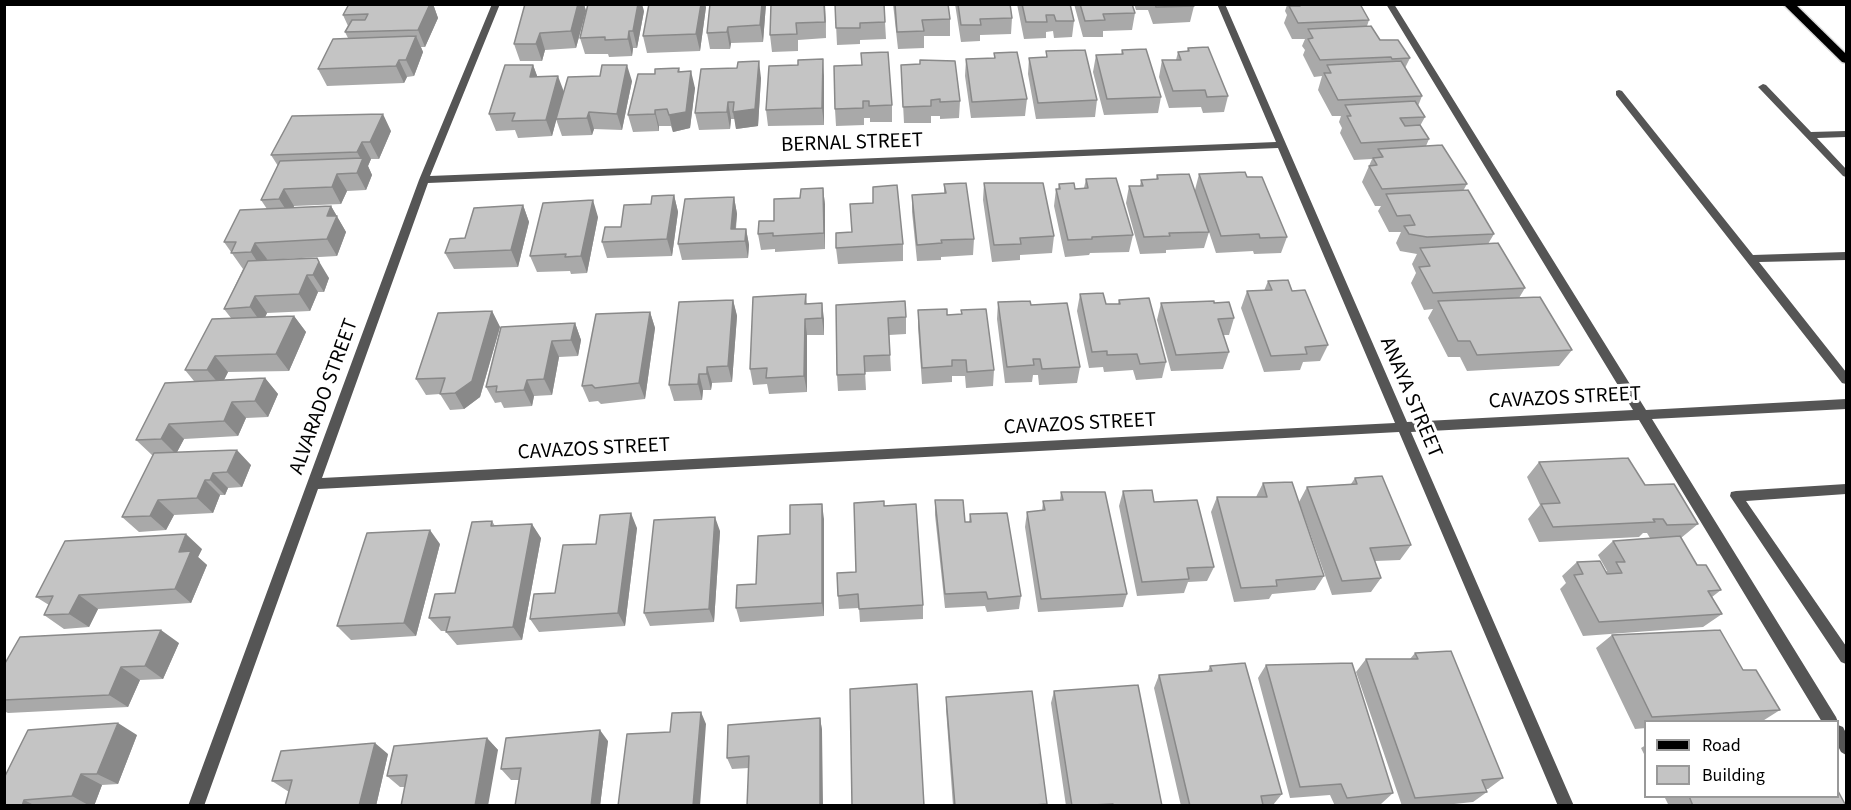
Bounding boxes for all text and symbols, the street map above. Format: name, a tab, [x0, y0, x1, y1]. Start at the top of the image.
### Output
street label: BERNAL STREET	[781, 129, 923, 159]
street label: ALVARADO STREET	[285, 316, 365, 478]
street label: ANAYA STREET	[1373, 334, 1447, 462]
street label: CAVAZOS STREET	[1488, 382, 1642, 416]
street label: CAVAZOS STREET	[1003, 408, 1157, 442]
street label: CAVAZOS STREET	[517, 433, 671, 467]
legend	[1644, 720, 1839, 798]
text: Road	[1702, 733, 1741, 758]
text: Building	[1702, 763, 1765, 788]

